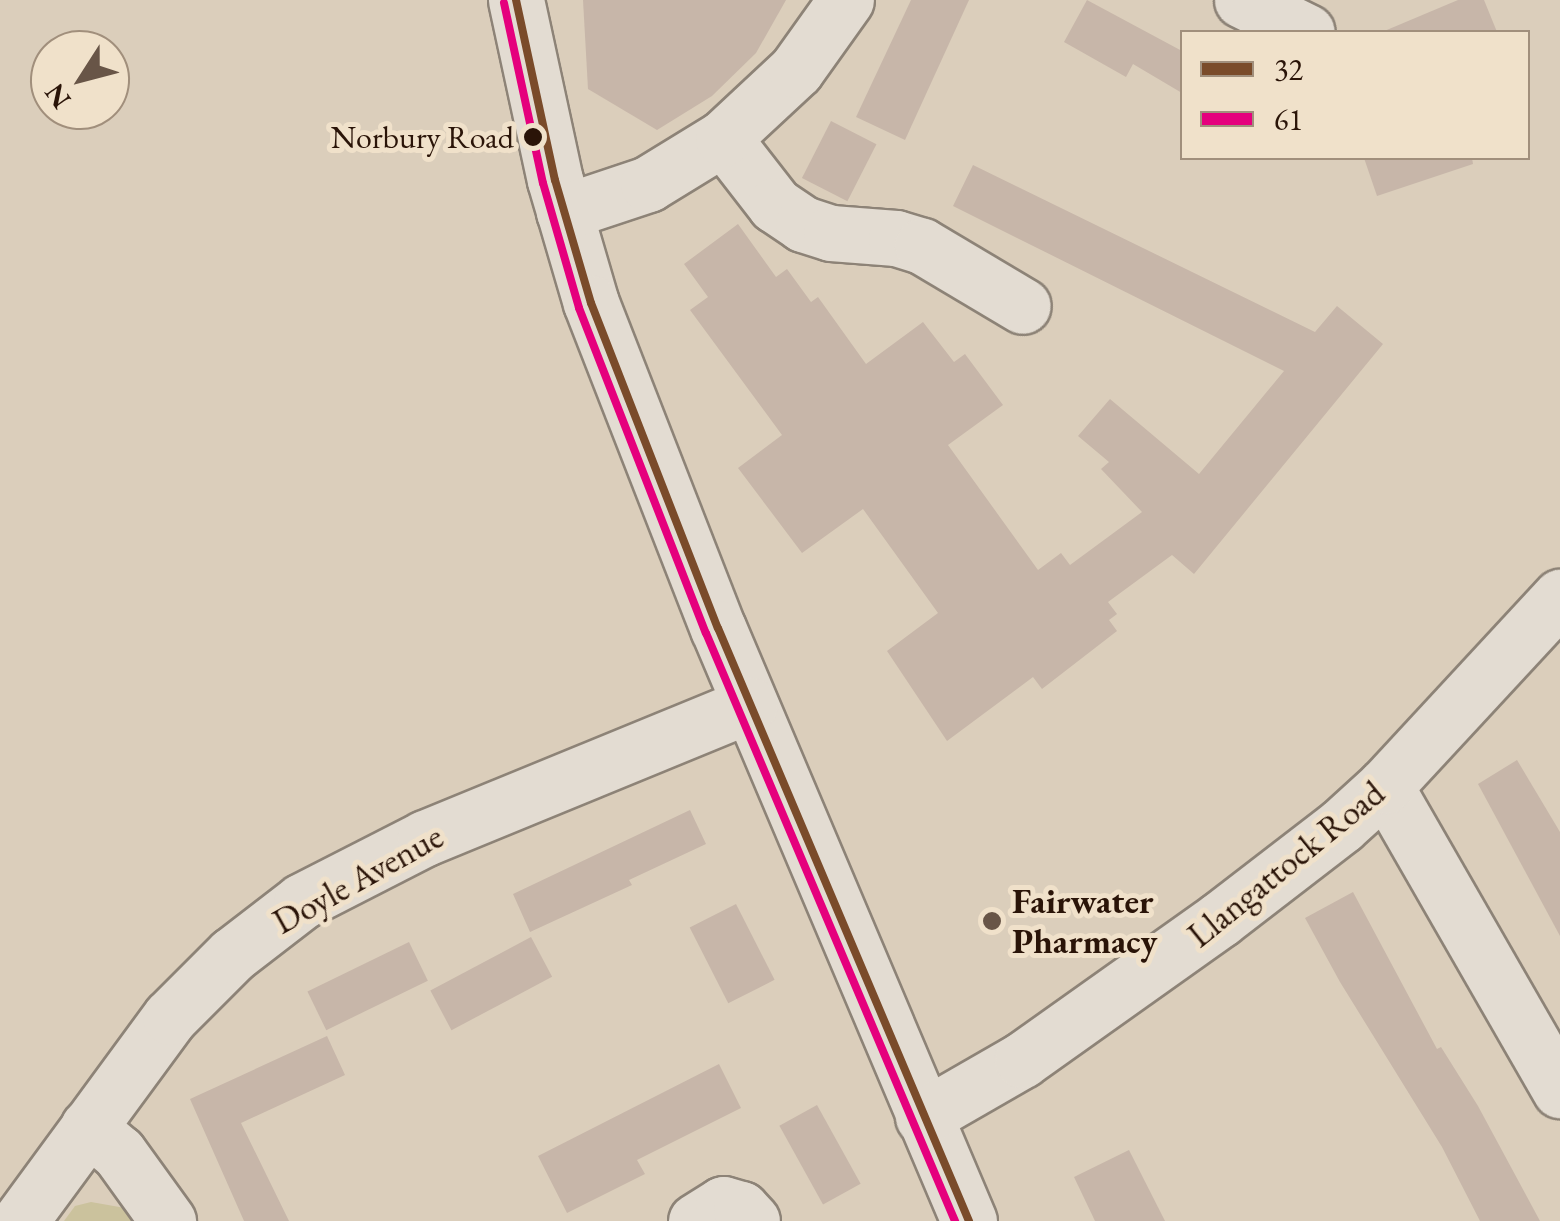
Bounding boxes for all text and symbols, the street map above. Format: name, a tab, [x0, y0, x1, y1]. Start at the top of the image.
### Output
north arrow	[30, 30, 130, 130]
legend	[1180, 30, 1530, 160]
text: 32	[1274, 50, 1303, 89]
text: N	[36, 77, 79, 116]
text: 61	[1274, 100, 1303, 139]
place label: Norbury Road	[331, 118, 514, 156]
marker: Norbury Road	[523, 127, 543, 147]
street label: Llangattock Road	[1179, 772, 1393, 956]
street label: Doyle Avenue	[266, 815, 450, 943]
place label: Fairwater Pharmacy	[1012, 880, 1157, 962]
marker: Fairwater Pharmacy	[981, 910, 1003, 932]

